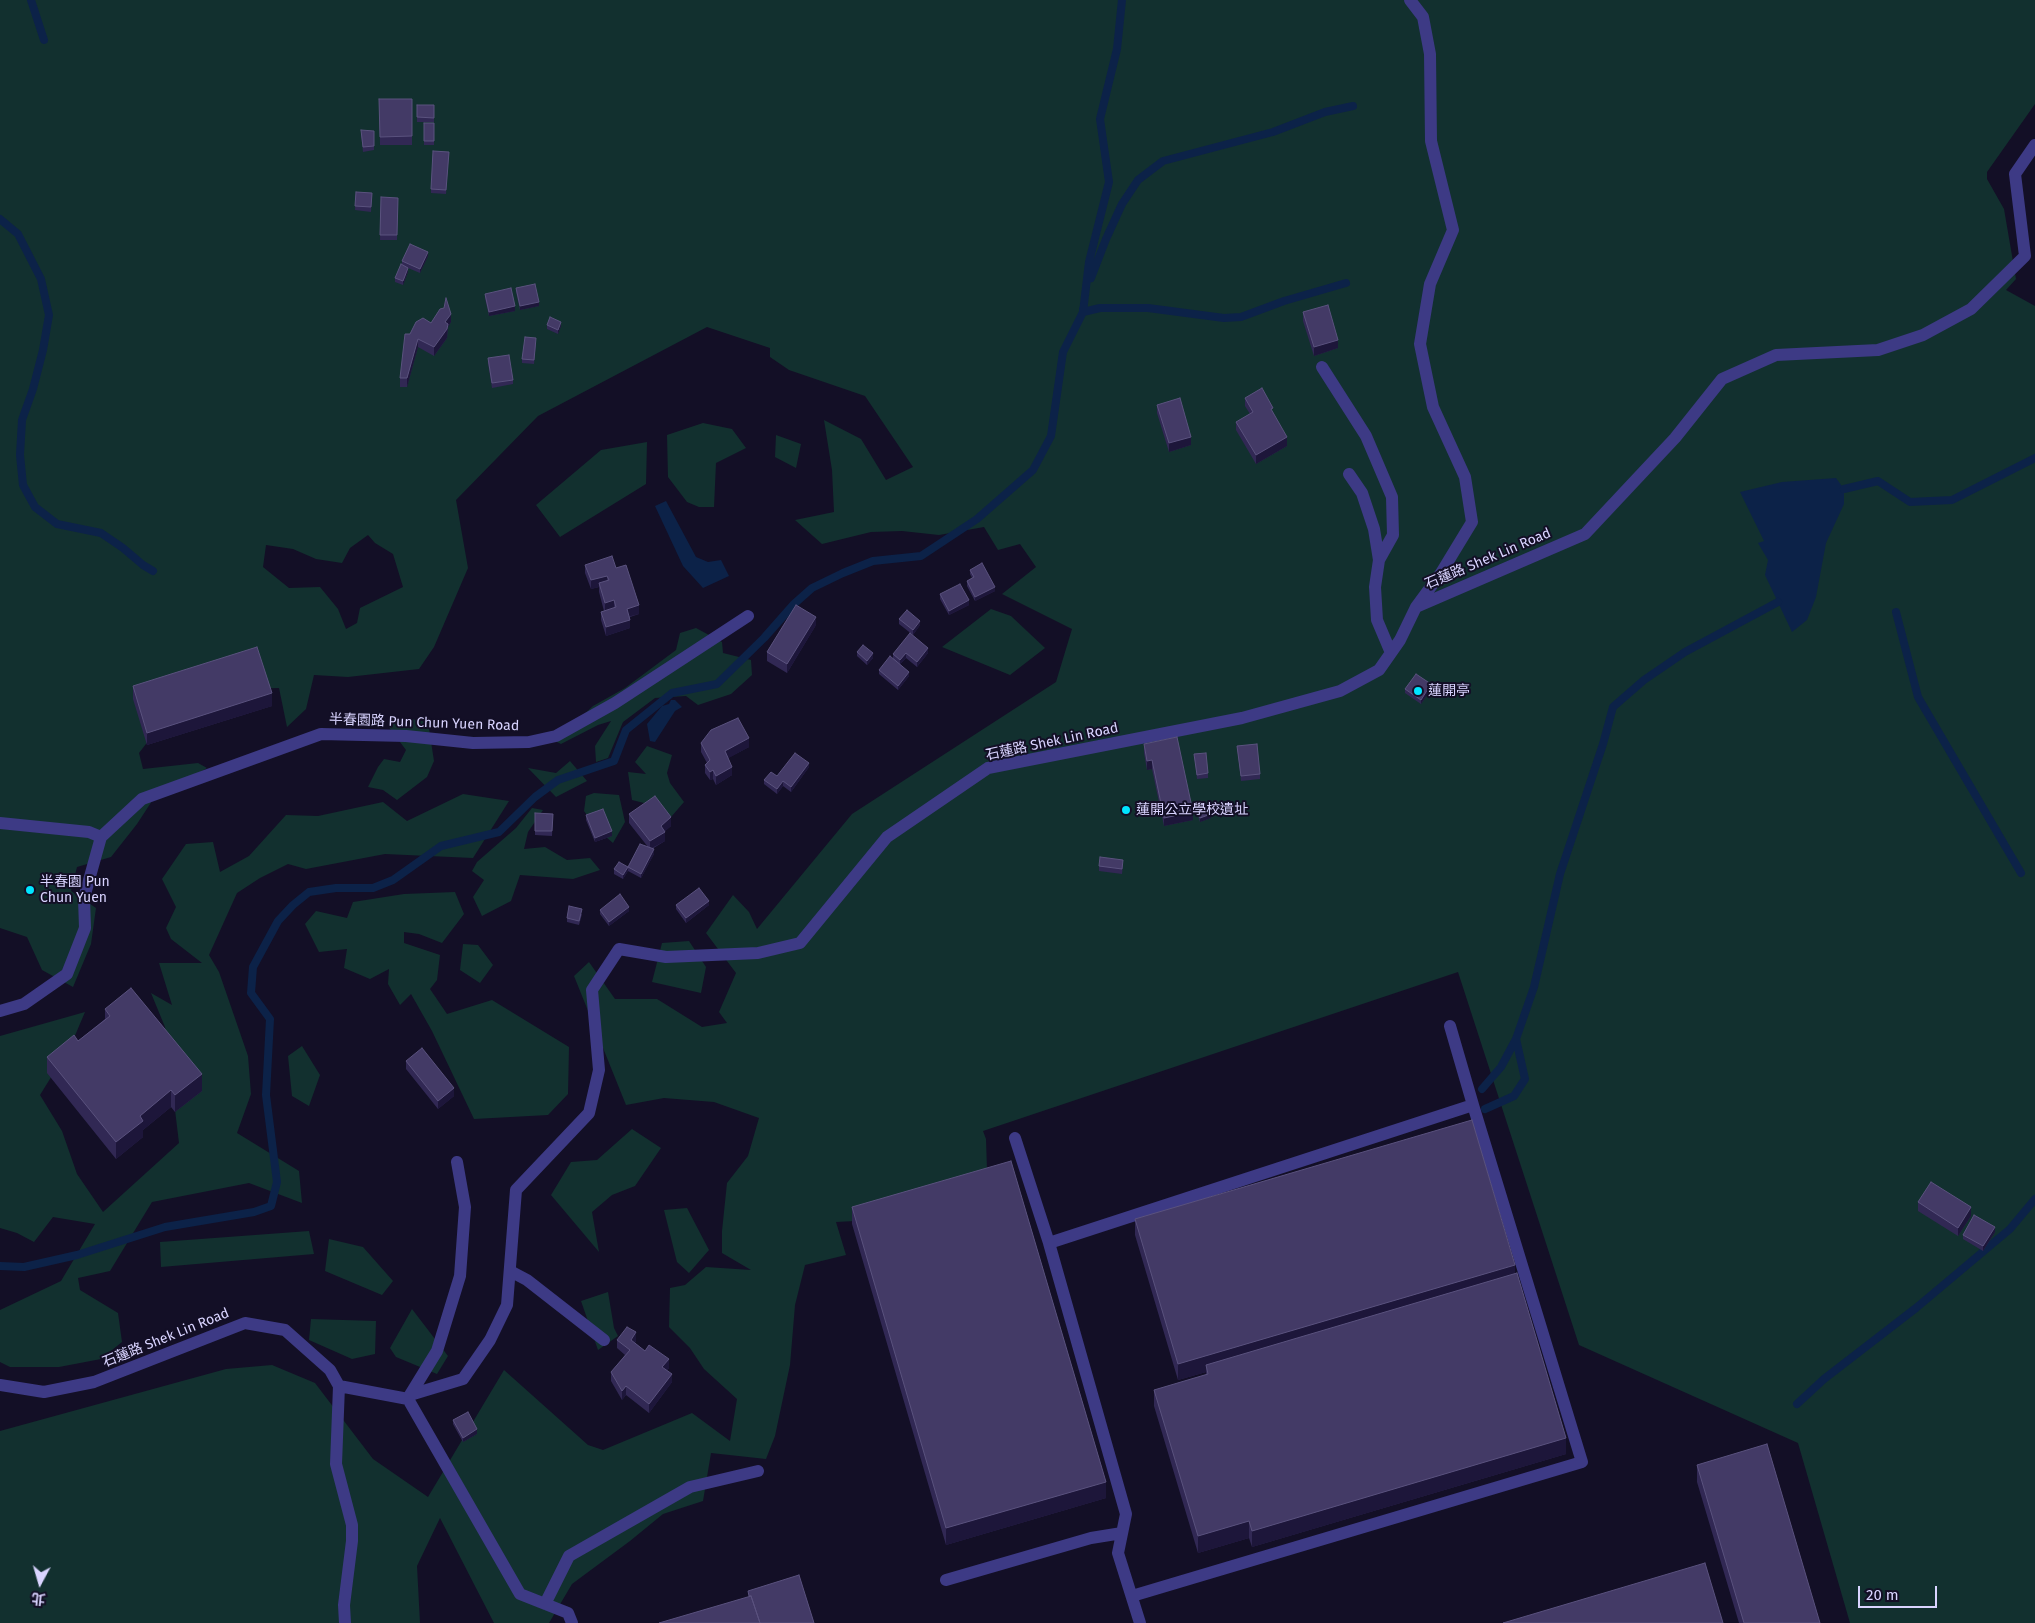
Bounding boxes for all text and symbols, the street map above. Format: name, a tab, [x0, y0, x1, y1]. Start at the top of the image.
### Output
street label: 石蓮路 Shek Lin Road	[1423, 525, 1553, 593]
place label: 蓮開亭	[1428, 683, 1470, 699]
marker: 蓮開亭	[1412, 685, 1424, 697]
street label: 半春園路 Pun Chun Yuen Road	[329, 711, 519, 735]
street label: 石蓮路 Shek Lin Road	[984, 720, 1120, 764]
place label: 蓮開公立學校遺址	[1136, 802, 1248, 818]
marker: 蓮開公立學校遺址	[1120, 804, 1132, 816]
place label: 半春園 Pun Chun Yuen	[40, 874, 110, 906]
marker: 半春園 Pun Chun Yuen	[24, 884, 36, 896]
street label: 石蓮路 Shek Lin Road	[100, 1305, 232, 1371]
north arrow	[15, 1558, 65, 1608]
scale bar	[1860, 1576, 1939, 1608]
text: 20 m	[1866, 1586, 1899, 1604]
text: 北	[31, 1589, 46, 1608]

